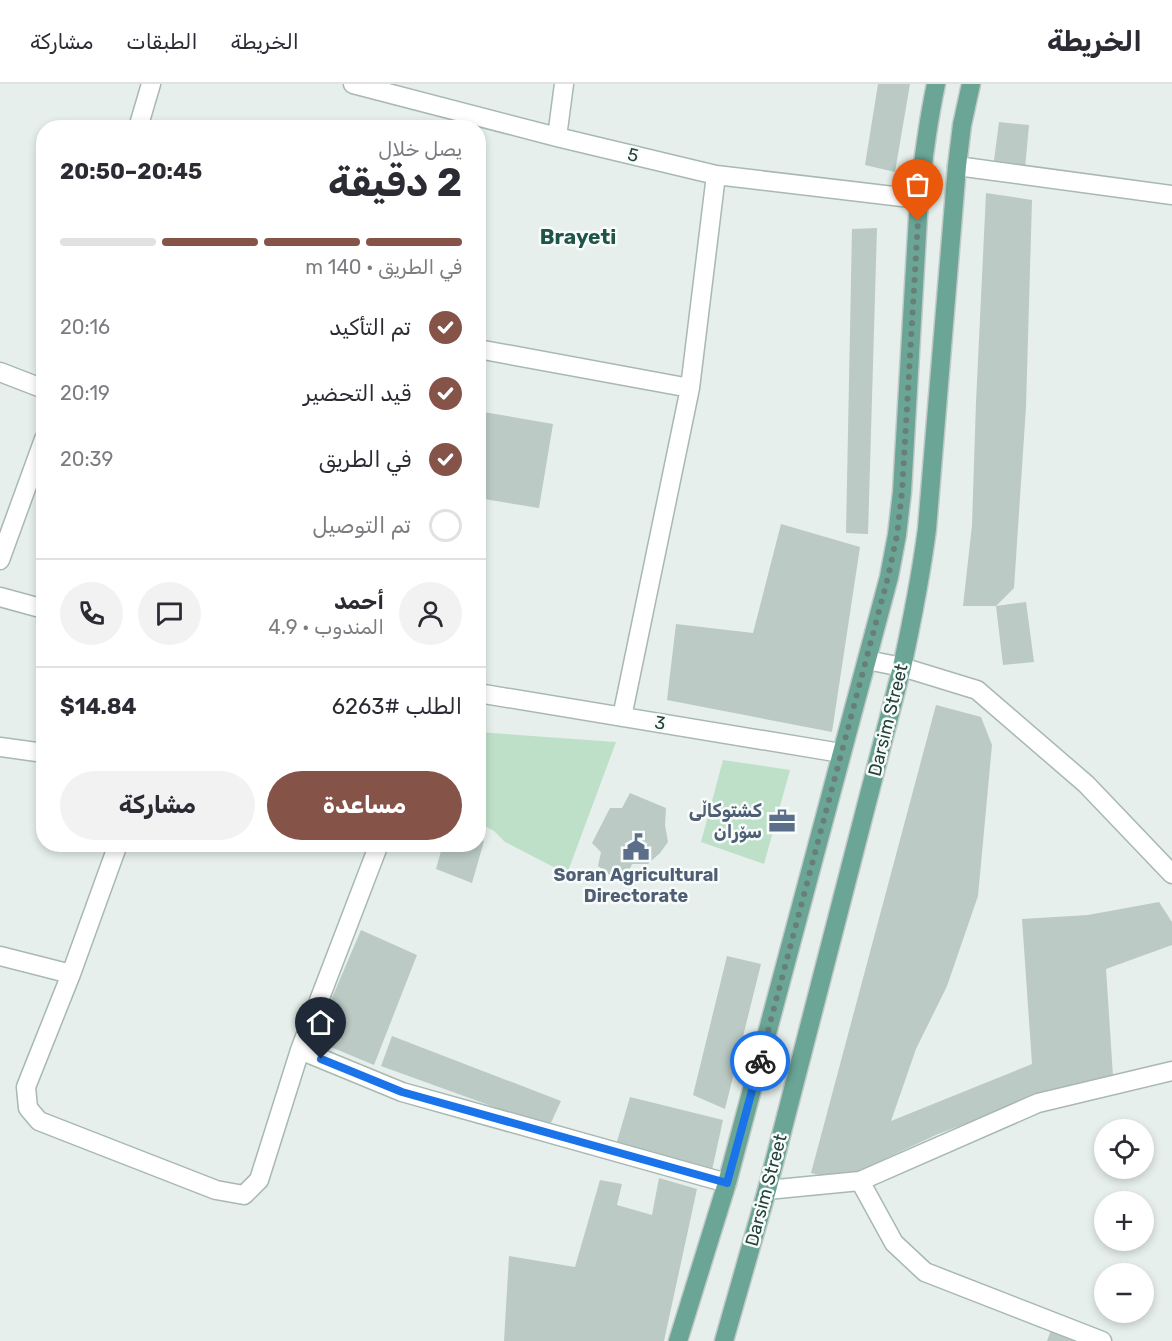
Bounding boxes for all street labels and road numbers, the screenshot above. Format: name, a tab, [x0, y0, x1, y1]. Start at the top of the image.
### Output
street label: 5	[625, 143, 641, 167]
street label: Darsim Street	[863, 661, 913, 779]
street label: 3	[653, 711, 667, 735]
street label: Darsim Street	[740, 1132, 792, 1248]

